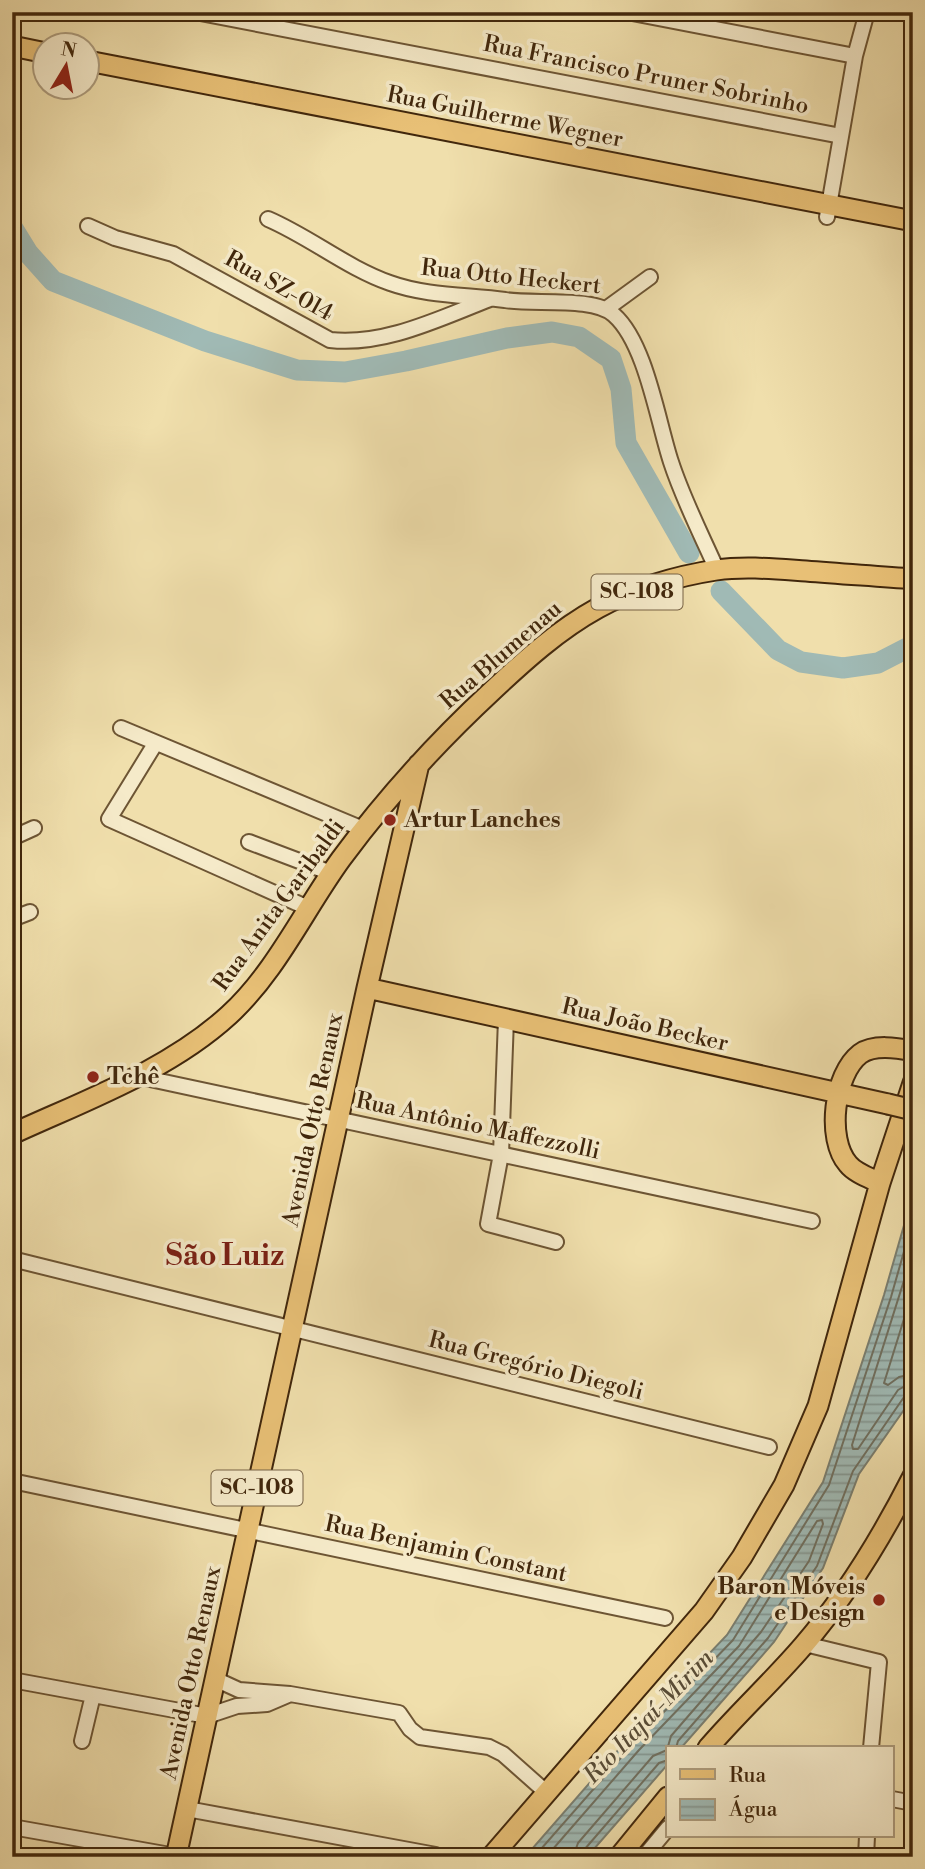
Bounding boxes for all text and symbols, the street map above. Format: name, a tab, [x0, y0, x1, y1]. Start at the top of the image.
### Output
street label: Rua Francisco Pruner Sobrinho	[481, 30, 811, 120]
north arrow	[32, 32, 102, 102]
text: N	[59, 37, 78, 63]
street label: Rua Guilherme Wegner	[384, 80, 626, 154]
street label: Rua SZ-014	[220, 245, 338, 327]
street label: Rua Otto Heckert	[420, 254, 602, 300]
road number: SC-108	[592, 574, 682, 610]
street label: Rua Blumenau	[435, 595, 567, 715]
place label: Artur Lanches	[403, 806, 561, 834]
marker: Artur Lanches	[382, 812, 398, 828]
street label: Rua Anita Garibaldi	[207, 813, 351, 997]
street label: Rua João Becker	[559, 992, 731, 1058]
street label: Avenida Otto Renaux	[277, 1011, 349, 1230]
place label: Tchê	[107, 1063, 160, 1091]
marker: Tchê	[85, 1069, 101, 1085]
street label: Rua Antônio Maffezzolli	[353, 1086, 603, 1166]
district label: São Luiz	[166, 1237, 284, 1275]
street label: Rua Gregório Diegoli	[426, 1326, 646, 1406]
road number: SC-108	[212, 1470, 302, 1506]
street label: Rua Benjamin Constant	[322, 1510, 570, 1588]
street label: Avenida Otto Renaux	[155, 1564, 227, 1783]
place label: Baron Móveis e Design	[717, 1573, 865, 1627]
marker: Baron Móveis e Design	[871, 1592, 887, 1608]
water label: Rio Itajaí-Mirim	[577, 1643, 721, 1791]
legend	[666, 1746, 894, 1838]
text: Rua	[729, 1763, 766, 1789]
text: Água	[728, 1795, 778, 1823]

